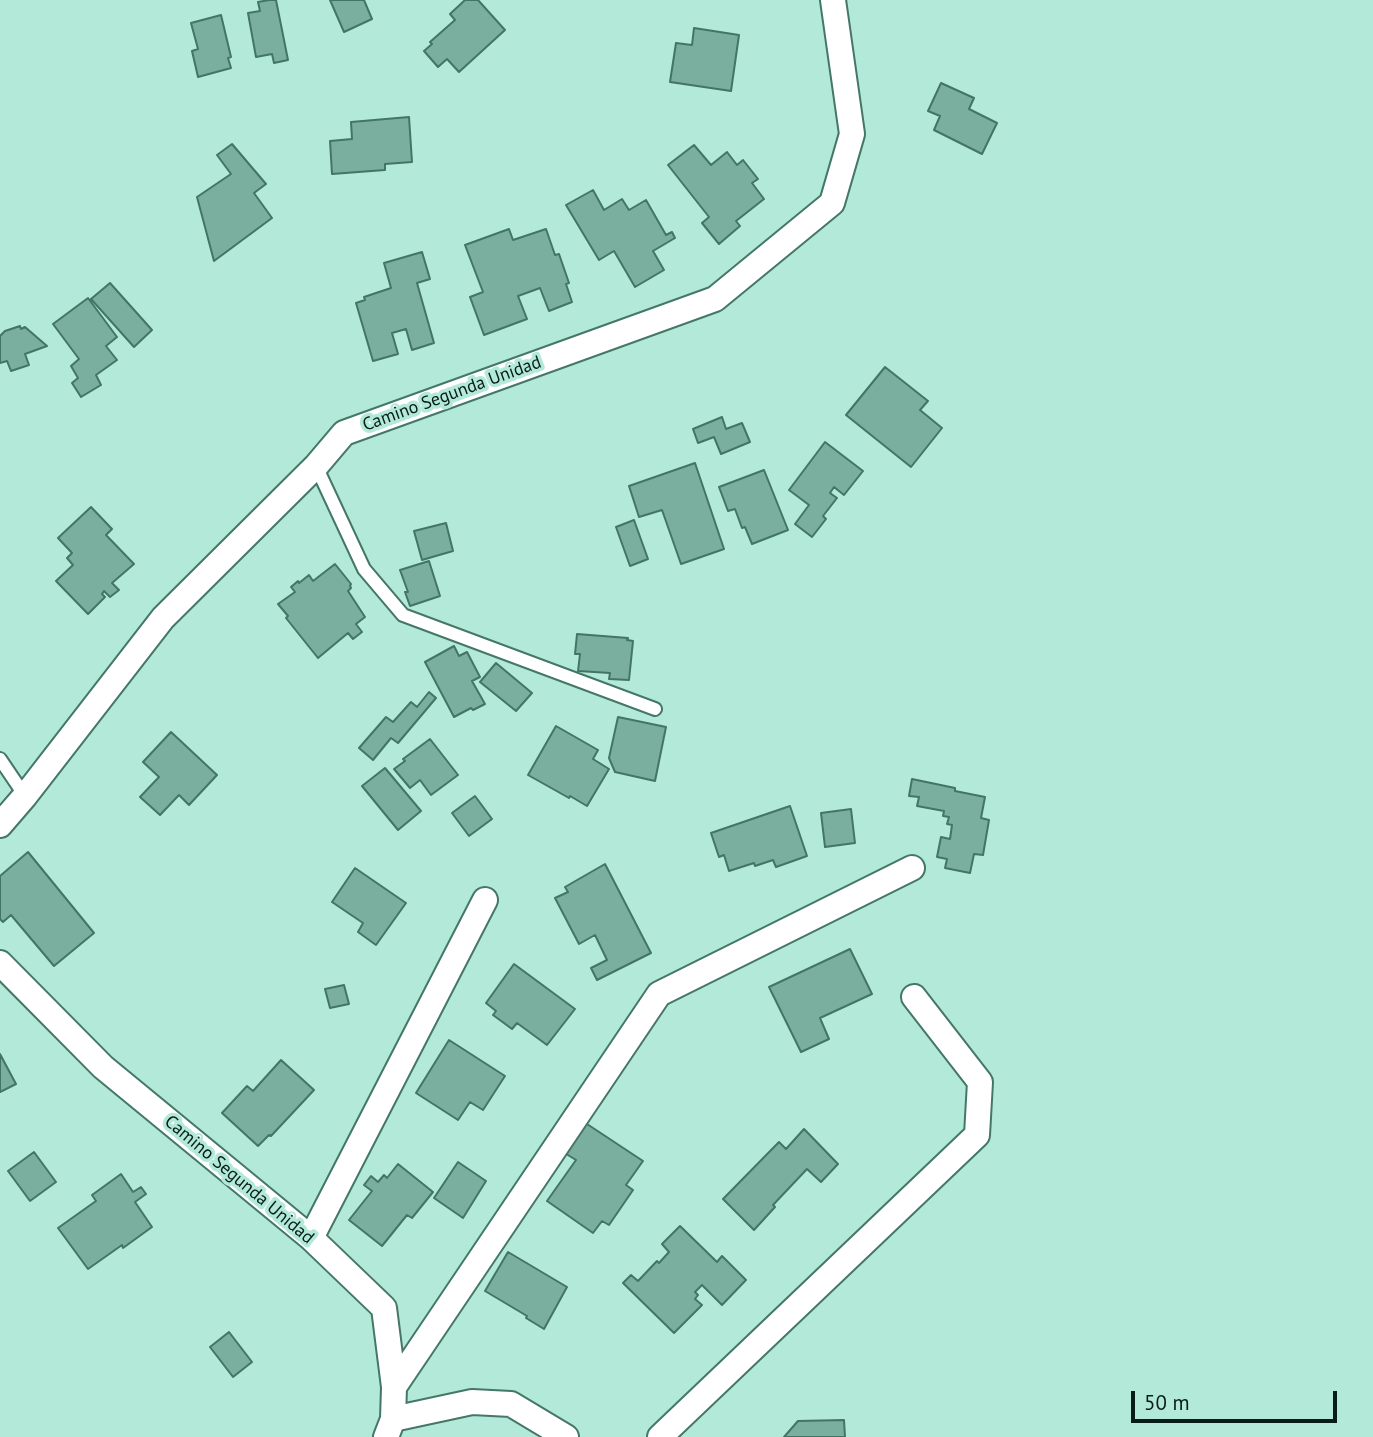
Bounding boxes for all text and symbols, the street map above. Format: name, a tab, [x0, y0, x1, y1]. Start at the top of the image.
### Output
street label: Camino Segunda Unidad	[360, 352, 544, 436]
street label: Camino Segunda Unidad	[160, 1111, 318, 1249]
scale bar	[1135, 1378, 1342, 1422]
text: 50 m	[1144, 1389, 1190, 1416]

